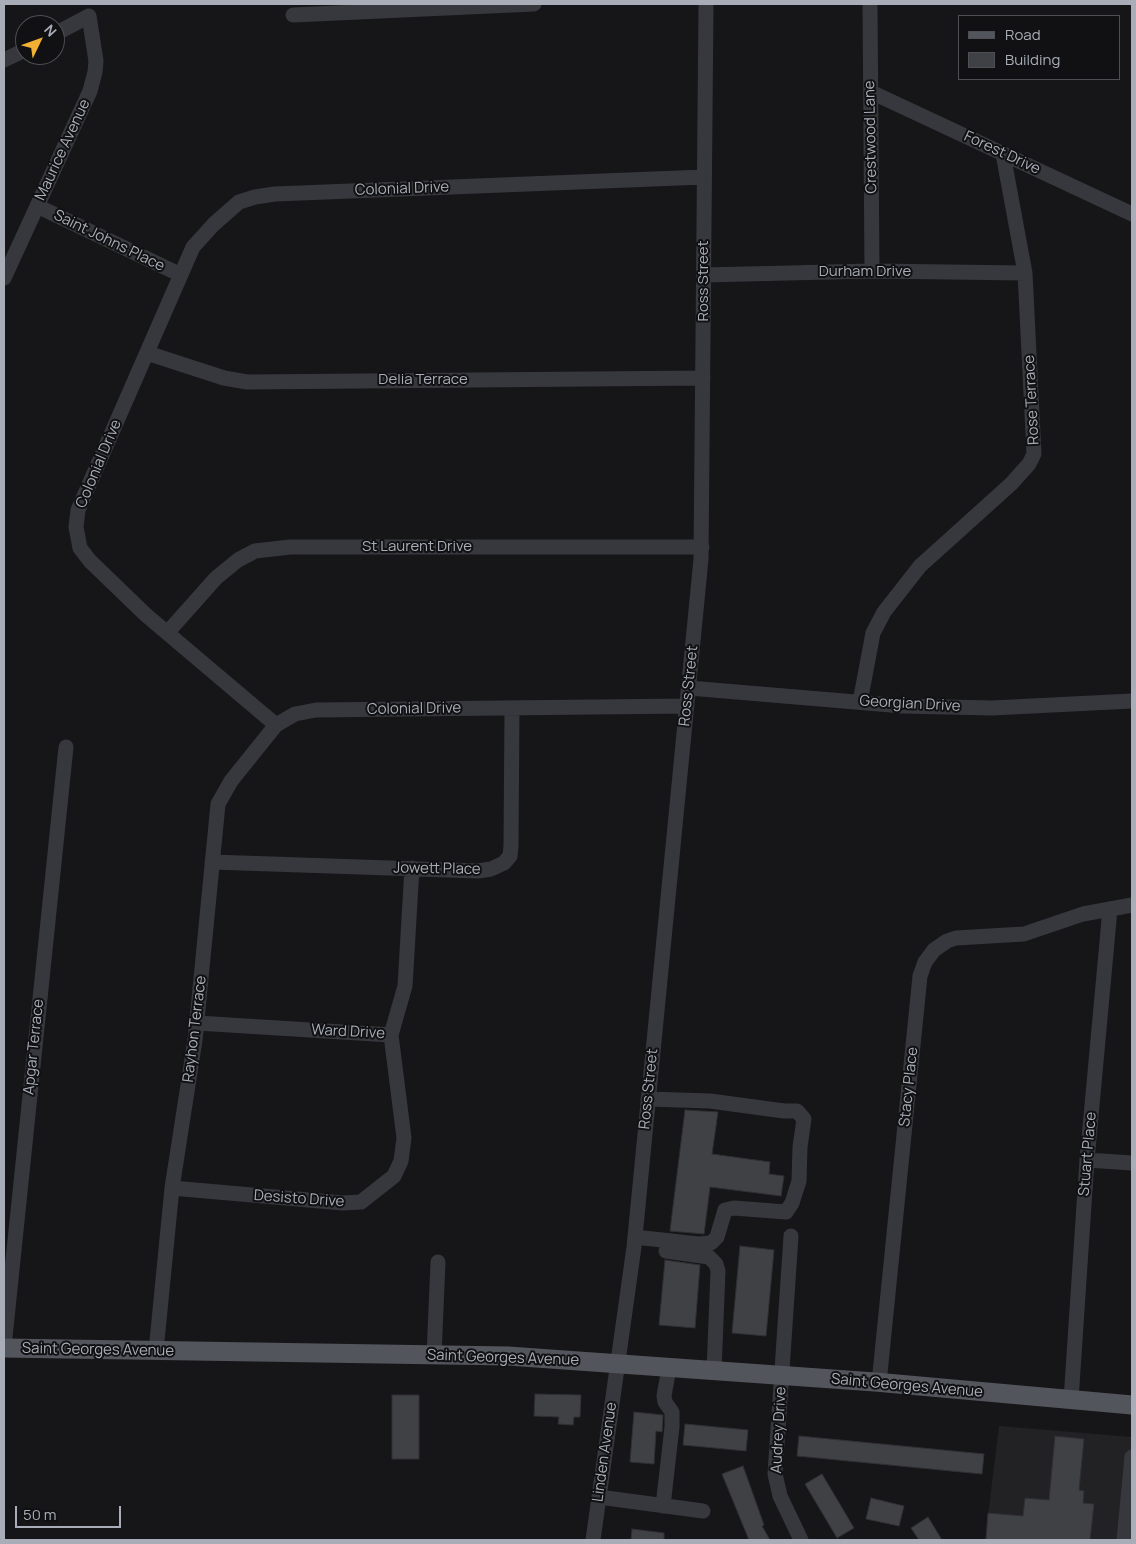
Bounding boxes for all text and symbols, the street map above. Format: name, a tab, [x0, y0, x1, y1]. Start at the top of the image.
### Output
north arrow	[15, 15, 65, 65]
legend	[958, 15, 1121, 80]
text: N	[40, 20, 61, 40]
text: Road	[1005, 24, 1041, 45]
text: Building	[1005, 49, 1060, 70]
street label: Crestwood Lane	[861, 80, 881, 194]
street label: Maurice Avenue	[32, 96, 94, 204]
street label: Forest Drive	[961, 127, 1043, 179]
street label: Colonial Drive	[355, 178, 449, 200]
street label: Saint Johns Place	[51, 206, 167, 276]
street label: Ross Street	[695, 240, 713, 322]
street label: Durham Drive	[819, 263, 911, 281]
street label: Rose Terrace	[1021, 355, 1043, 445]
street label: Delia Terrace	[378, 371, 468, 389]
street label: Colonial Drive	[72, 417, 126, 511]
street label: St Laurent Drive	[362, 538, 472, 556]
street label: Ross Street	[676, 645, 702, 727]
street label: Georgian Drive	[859, 692, 961, 716]
street label: Colonial Drive	[367, 699, 461, 719]
street label: Jowett Place	[393, 859, 481, 879]
street label: Rayhon Terrace	[180, 975, 210, 1083]
street label: Apgar Terrace	[20, 998, 48, 1096]
street label: Ward Drive	[311, 1021, 385, 1043]
street label: Stacy Place	[896, 1046, 922, 1128]
street label: Ross Street	[636, 1048, 662, 1130]
street label: Stuart Place	[1075, 1111, 1101, 1197]
street label: Desisto Drive	[253, 1187, 345, 1211]
street label: Saint Georges Avenue	[22, 1340, 174, 1360]
street label: Saint Georges Avenue	[427, 1346, 579, 1370]
street label: Saint Georges Avenue	[830, 1370, 984, 1402]
street label: Audrey Drive	[768, 1386, 790, 1474]
street label: Linden Avenue	[589, 1401, 621, 1503]
scale bar	[18, 1496, 124, 1528]
text: 50 m	[23, 1504, 57, 1525]

